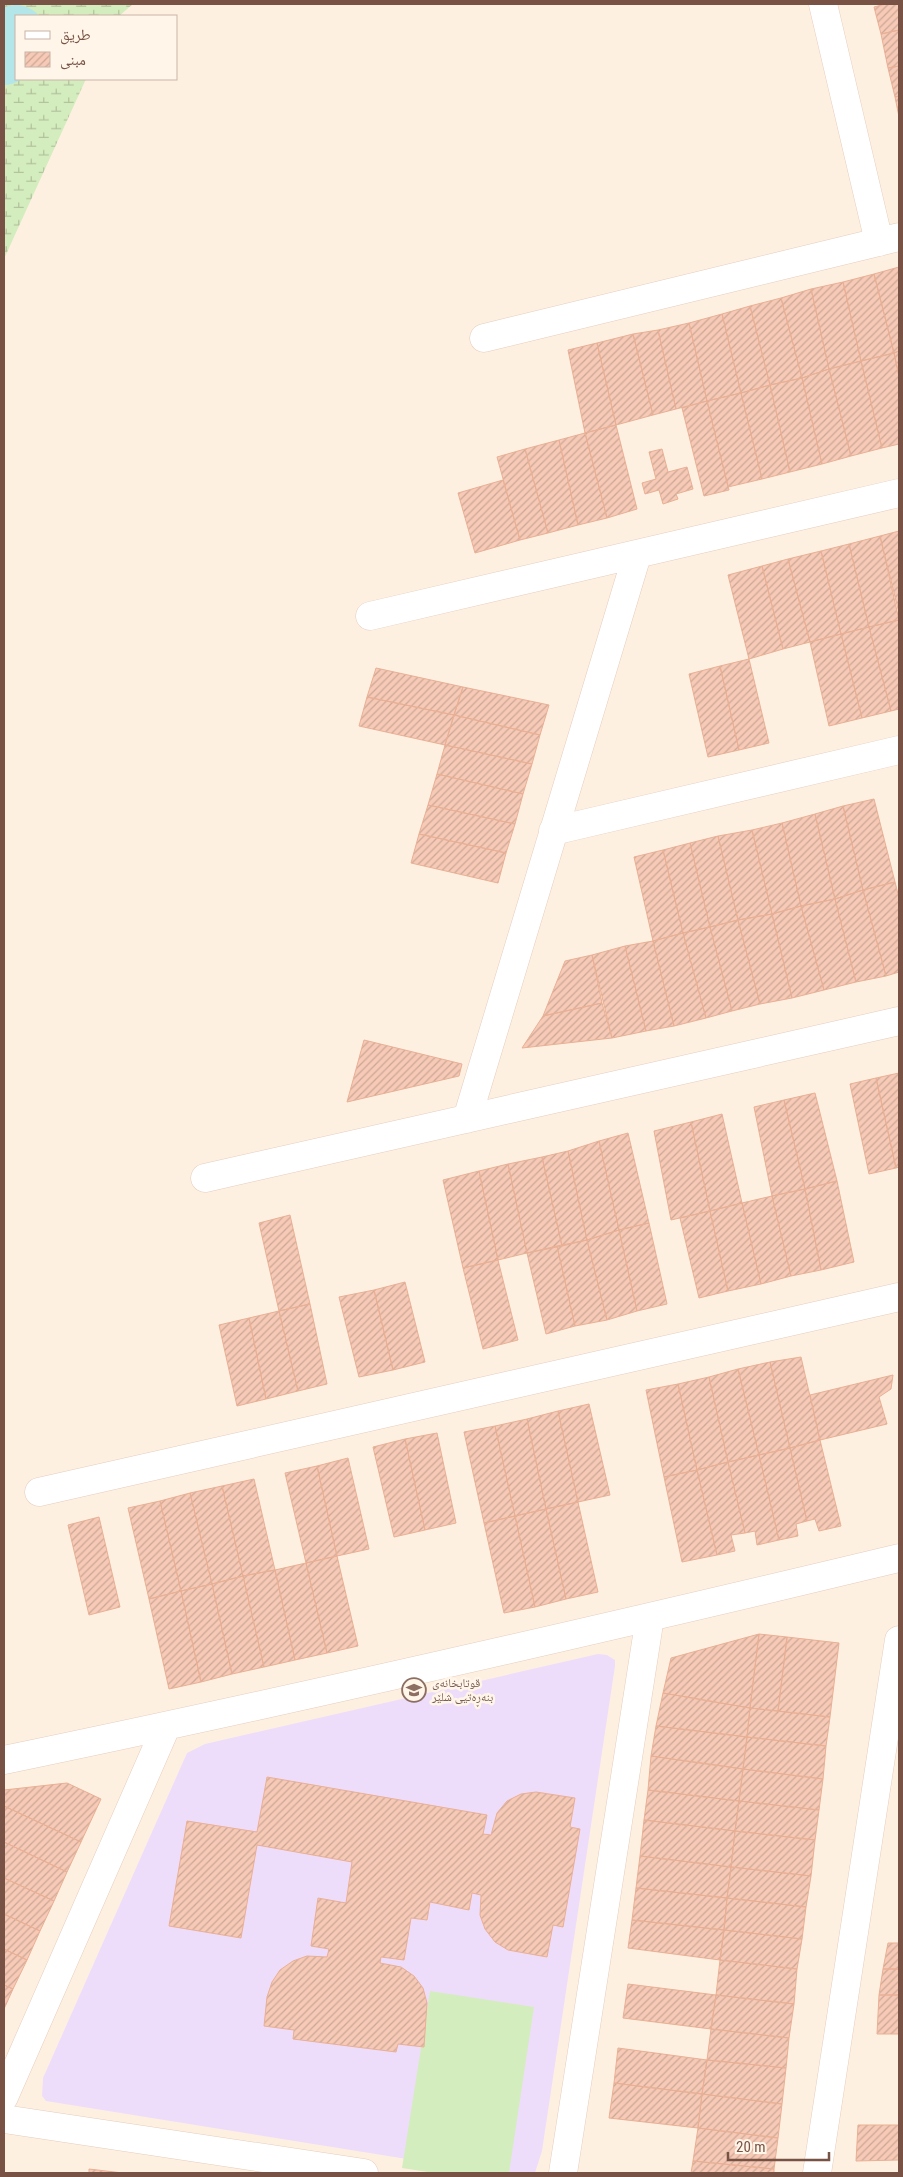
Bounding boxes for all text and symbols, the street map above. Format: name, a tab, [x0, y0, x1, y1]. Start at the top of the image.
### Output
legend	[15, 15, 178, 80]
text: طريق	[60, 26, 91, 45]
text: مبنى	[60, 51, 86, 70]
place label: قوتابخانەی بنەڕەتیی شلێر	[431, 1676, 493, 1707]
school or university icon: قوتابخانەی بنەڕەتیی شلێر	[401, 1677, 427, 1703]
scale bar	[728, 2130, 829, 2162]
text: 20 m	[736, 2138, 766, 2156]

